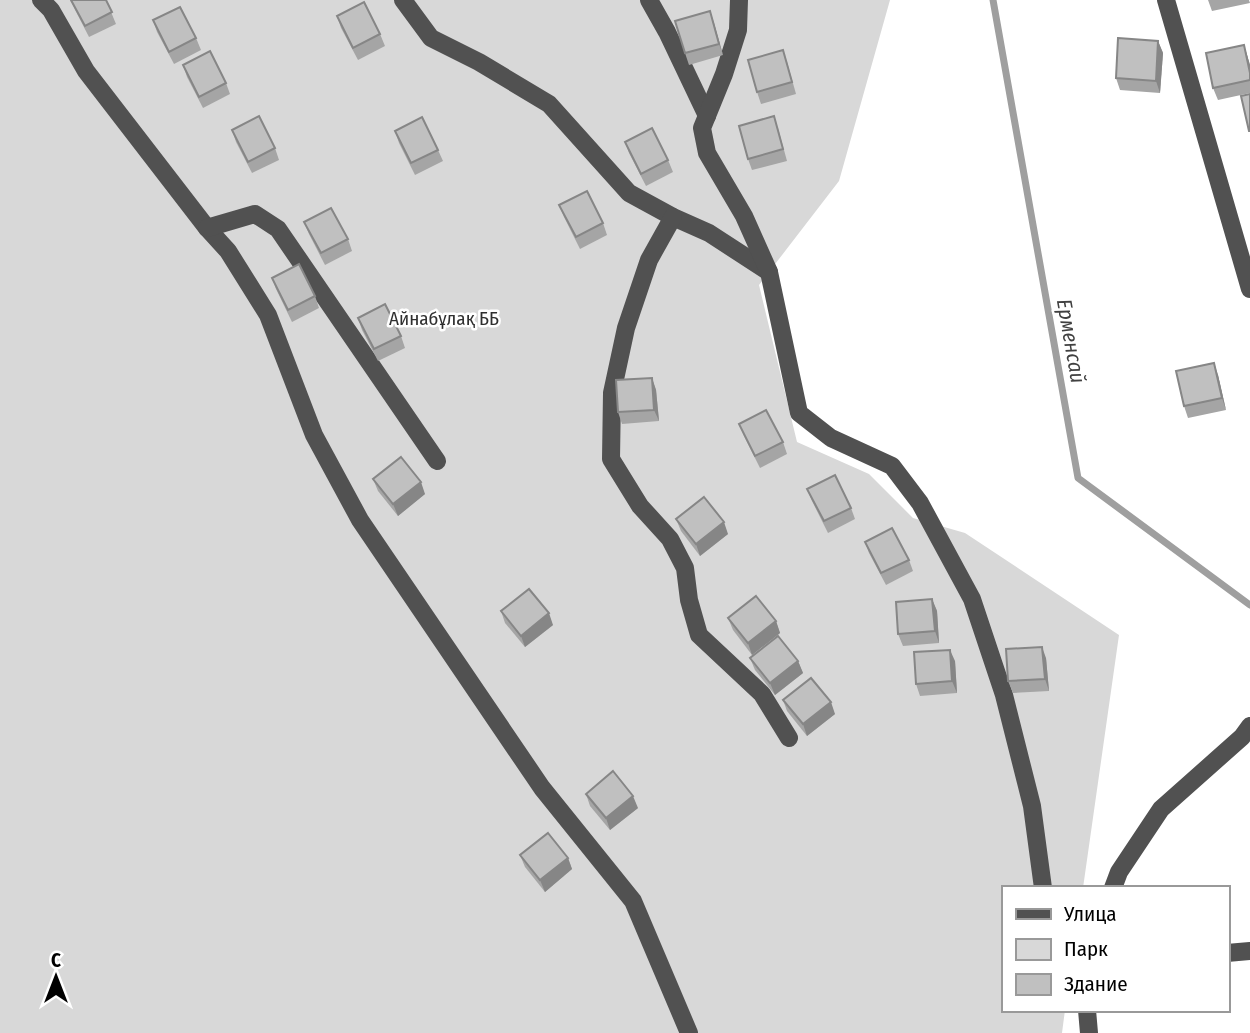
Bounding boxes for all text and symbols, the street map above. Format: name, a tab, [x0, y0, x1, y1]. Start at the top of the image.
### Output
water label: Ерменсай	[1051, 297, 1091, 385]
park label: Айнабұлақ ББ	[389, 307, 499, 330]
legend	[1002, 886, 1229, 1012]
text: Улица	[1063, 901, 1117, 927]
text: Парк	[1064, 936, 1108, 962]
north arrow	[21, 942, 91, 1012]
text: С	[51, 949, 61, 972]
text: Здание	[1064, 971, 1128, 997]

